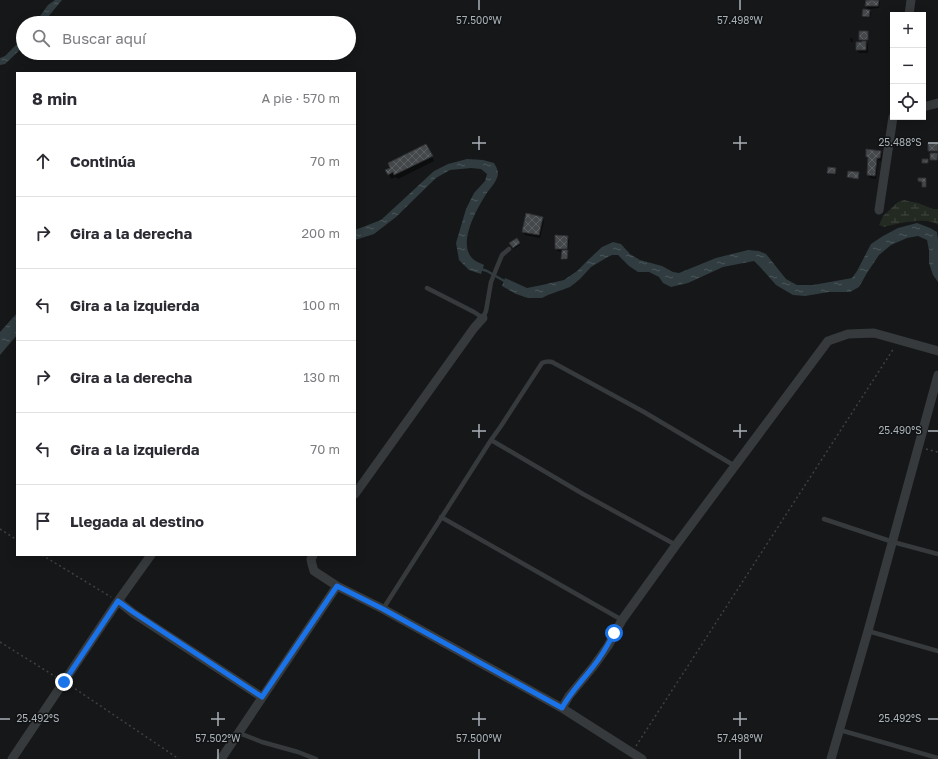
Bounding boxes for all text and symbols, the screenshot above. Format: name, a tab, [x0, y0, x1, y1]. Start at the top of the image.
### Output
map controls	[890, 12, 926, 120]
button: +	[890, 12, 926, 48]
text: 57.500°W	[456, 14, 502, 26]
text: 57.498°W	[717, 14, 763, 26]
search box	[16, 16, 356, 60]
icon: search	[30, 27, 52, 49]
text: Buscar aquí	[62, 29, 146, 47]
button: −	[890, 48, 926, 84]
button: locate	[890, 84, 926, 120]
text: 8 min	[32, 88, 77, 109]
text: A pie · 570 m	[261, 90, 340, 106]
text: 25.488°S	[878, 136, 922, 148]
icon: ahead	[32, 150, 54, 172]
text: Continúa	[70, 152, 136, 170]
text: 70 m	[310, 153, 340, 169]
icon: right	[32, 222, 54, 244]
text: Gira a la derecha	[70, 224, 192, 242]
text: 200 m	[302, 225, 340, 241]
icon: left	[32, 294, 54, 316]
text: Gira a la izquierda	[70, 296, 200, 314]
text: 100 m	[303, 297, 340, 313]
icon: right	[32, 366, 54, 388]
text: Gira a la derecha	[70, 368, 192, 386]
text: 130 m	[303, 369, 340, 385]
text: 25.490°S	[878, 424, 922, 436]
icon: left	[32, 438, 54, 460]
text: Gira a la izquierda	[70, 440, 200, 458]
text: 70 m	[310, 441, 340, 457]
icon: arrive	[32, 510, 54, 532]
text: Llegada al destino	[70, 512, 204, 530]
route start	[605, 624, 623, 642]
route end	[55, 673, 73, 691]
text: 25.492°S	[17, 712, 59, 724]
text: 25.492°S	[879, 712, 921, 724]
text: 57.502°W	[195, 732, 241, 744]
text: 57.500°W	[456, 732, 502, 744]
text: 57.498°W	[717, 732, 763, 744]

